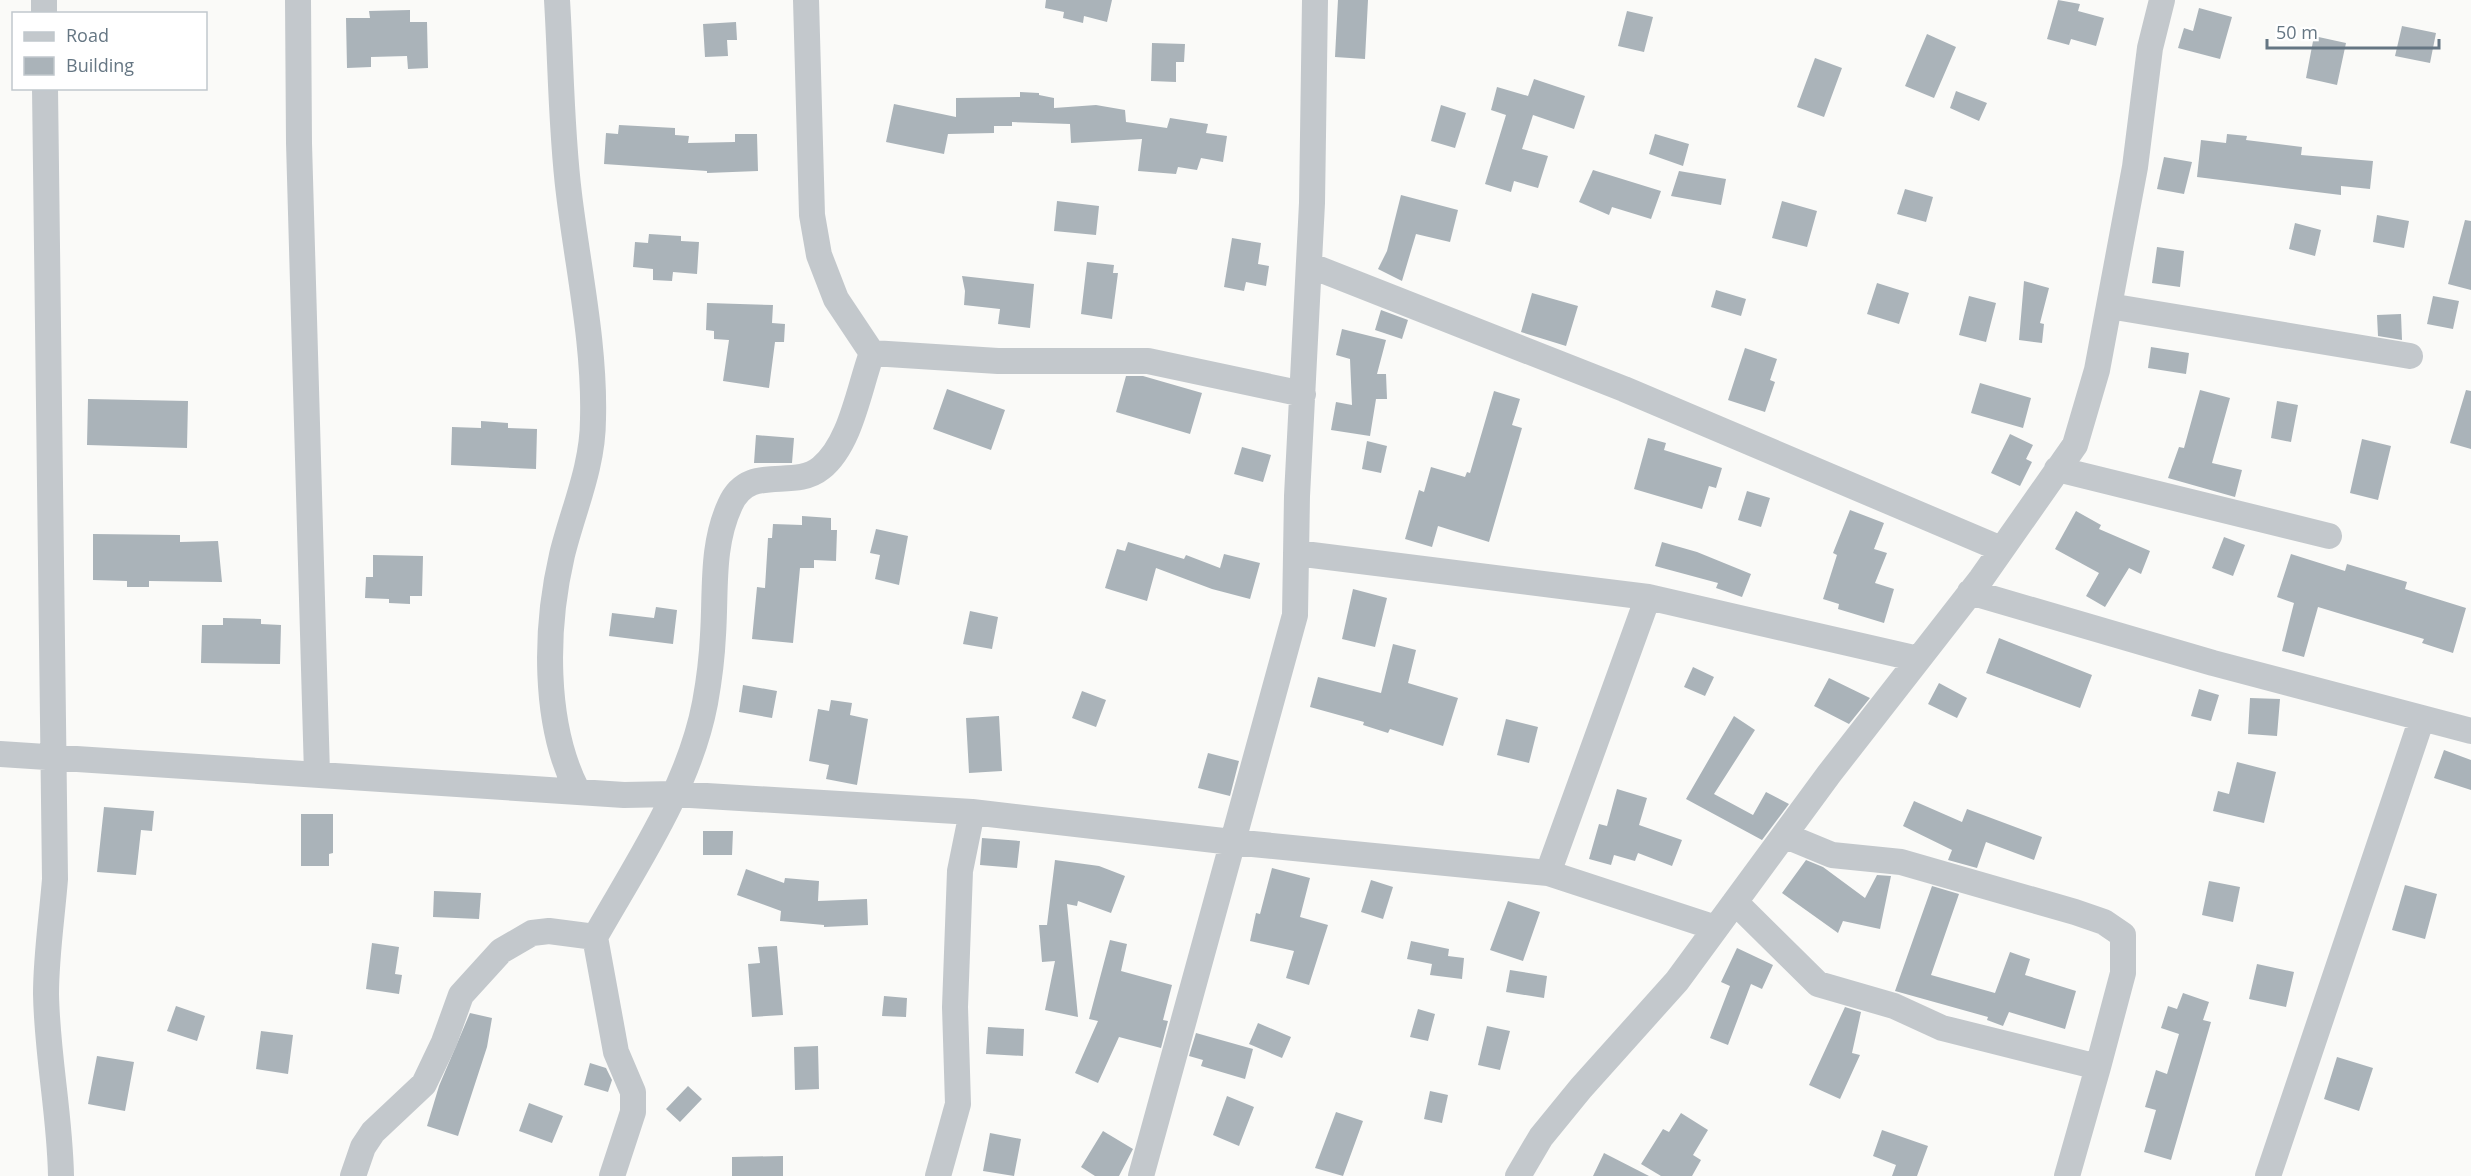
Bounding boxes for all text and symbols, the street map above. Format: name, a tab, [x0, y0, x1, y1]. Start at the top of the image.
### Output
legend	[12, 12, 207, 90]
scale bar	[2267, 12, 2440, 50]
text: 50 m	[2276, 20, 2318, 44]
text: Road	[66, 23, 109, 47]
text: Building	[66, 53, 134, 77]

